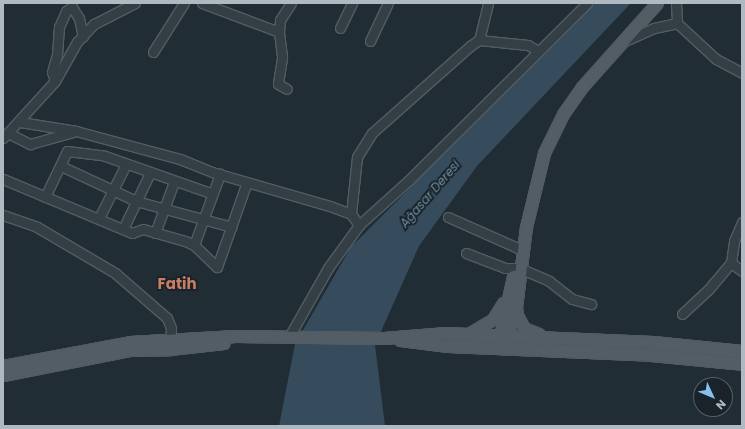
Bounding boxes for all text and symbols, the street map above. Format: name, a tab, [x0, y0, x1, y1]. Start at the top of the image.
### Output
water label: Ağasar Deresi	[397, 158, 463, 230]
district label: Fatih	[157, 275, 197, 293]
north arrow	[693, 377, 733, 417]
text: N	[712, 396, 730, 413]

